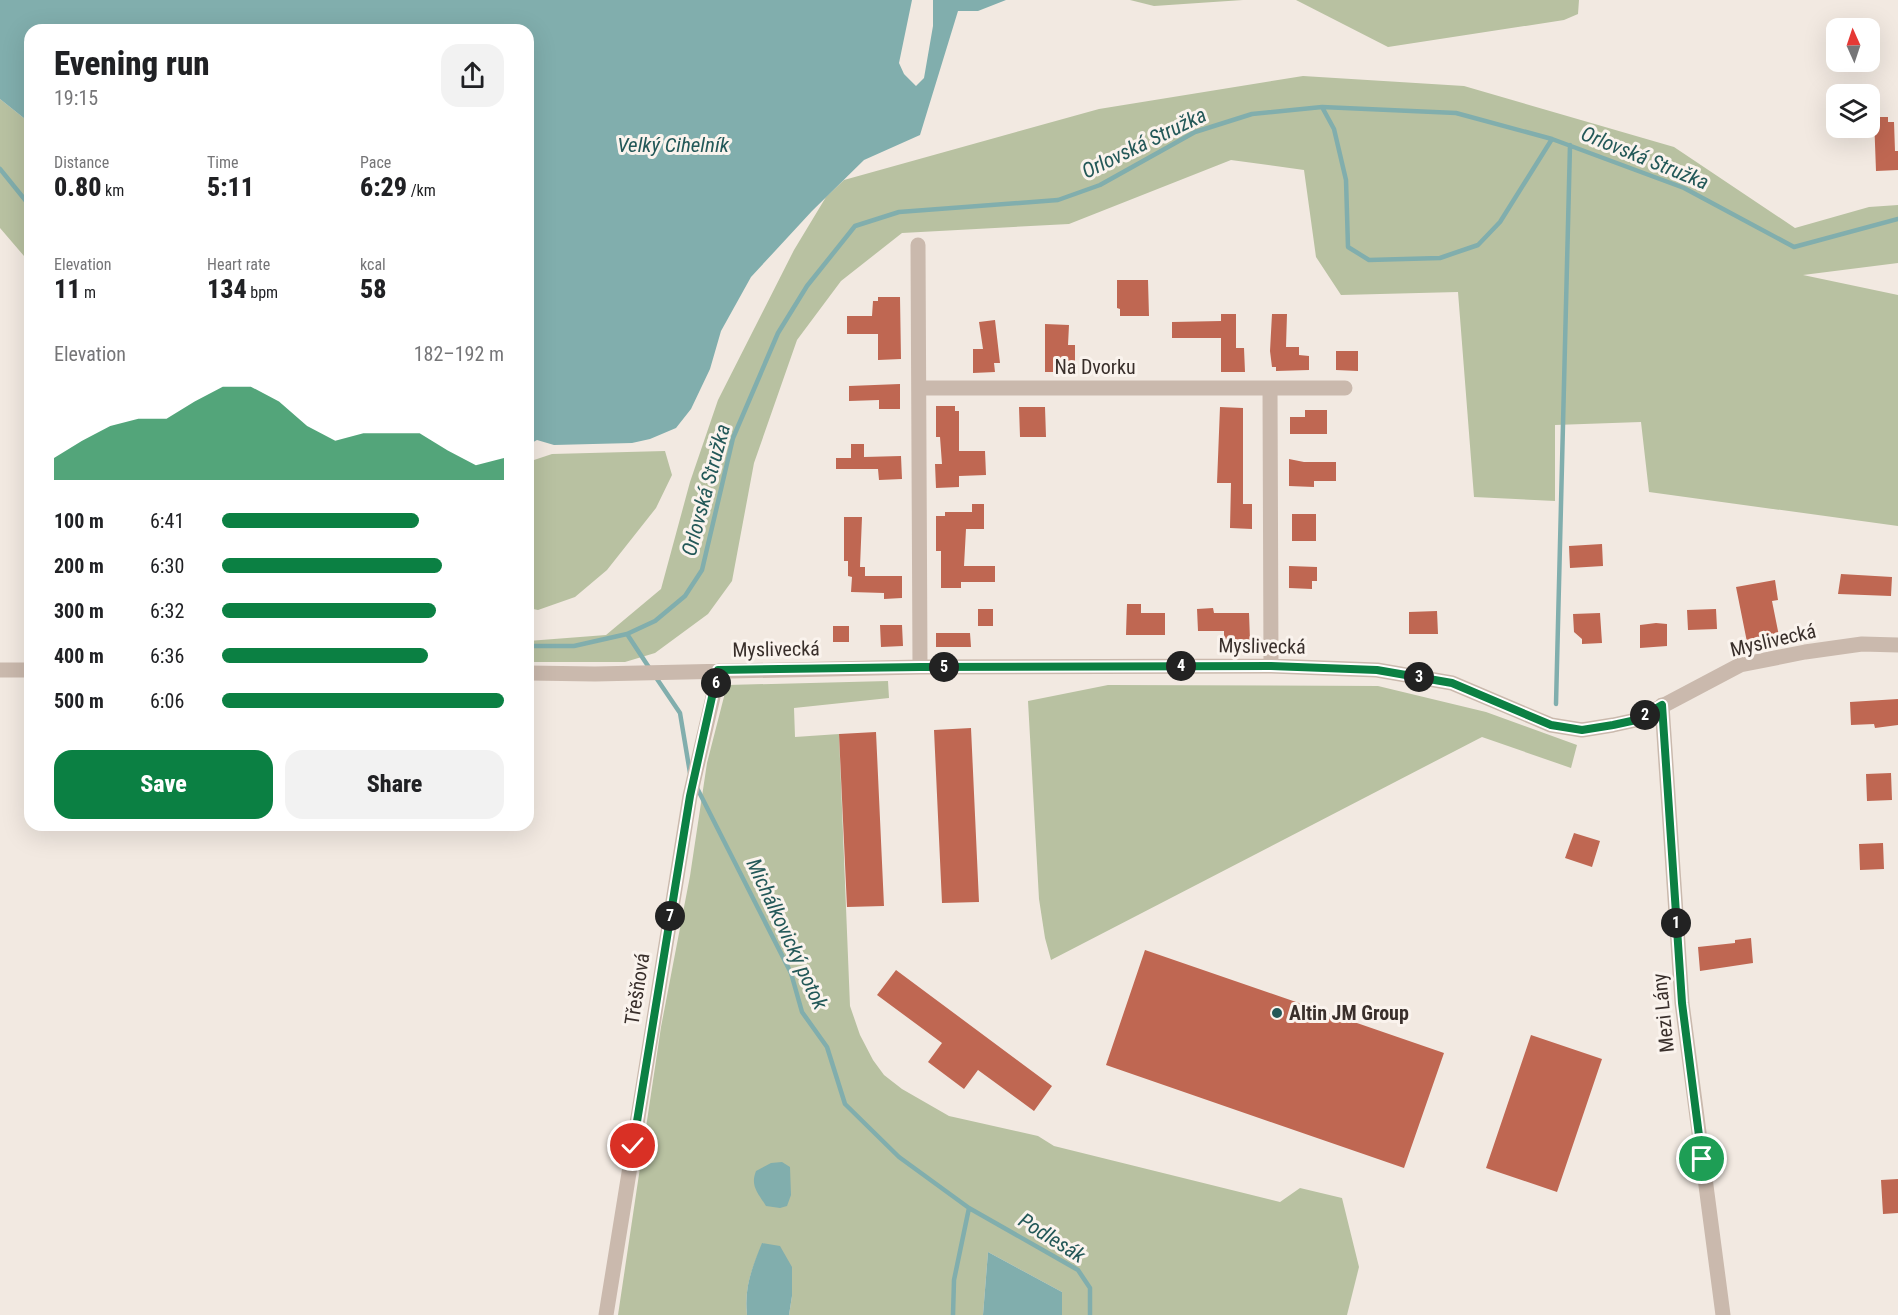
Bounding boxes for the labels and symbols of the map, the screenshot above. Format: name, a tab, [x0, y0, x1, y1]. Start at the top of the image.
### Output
north arrow	[1826, 18, 1880, 72]
water label: Orlovská Stružka	[1078, 103, 1210, 183]
water label: Orlovská Stružka	[1578, 122, 1712, 194]
water label: Velký Cihelník	[617, 133, 730, 157]
street label: Na Dvorku	[1054, 355, 1136, 379]
water label: Orlovská Stružka	[677, 421, 735, 559]
street label: Myslivecká	[1728, 618, 1818, 662]
street label: Myslivecká	[1218, 633, 1306, 659]
street label: Myslivecká	[732, 636, 820, 662]
pin: 4	[1166, 651, 1196, 681]
pin: 5	[929, 652, 959, 682]
pin: 3	[1404, 662, 1434, 692]
pin: 6	[701, 668, 731, 698]
pin: 2	[1630, 700, 1660, 730]
water label: Michálkovický potok	[742, 855, 833, 1014]
pin: 7	[655, 901, 685, 931]
pin: 1	[1661, 908, 1691, 938]
street label: Třešňová	[619, 951, 655, 1027]
street label: Mezi Lány	[1647, 972, 1679, 1054]
place label: Altin JM Group	[1289, 1001, 1409, 1025]
marker: Altin JM Group	[1270, 1006, 1284, 1020]
pin	[607, 1120, 658, 1171]
pin	[1676, 1133, 1727, 1184]
water label: Podlesák	[1014, 1208, 1090, 1268]

